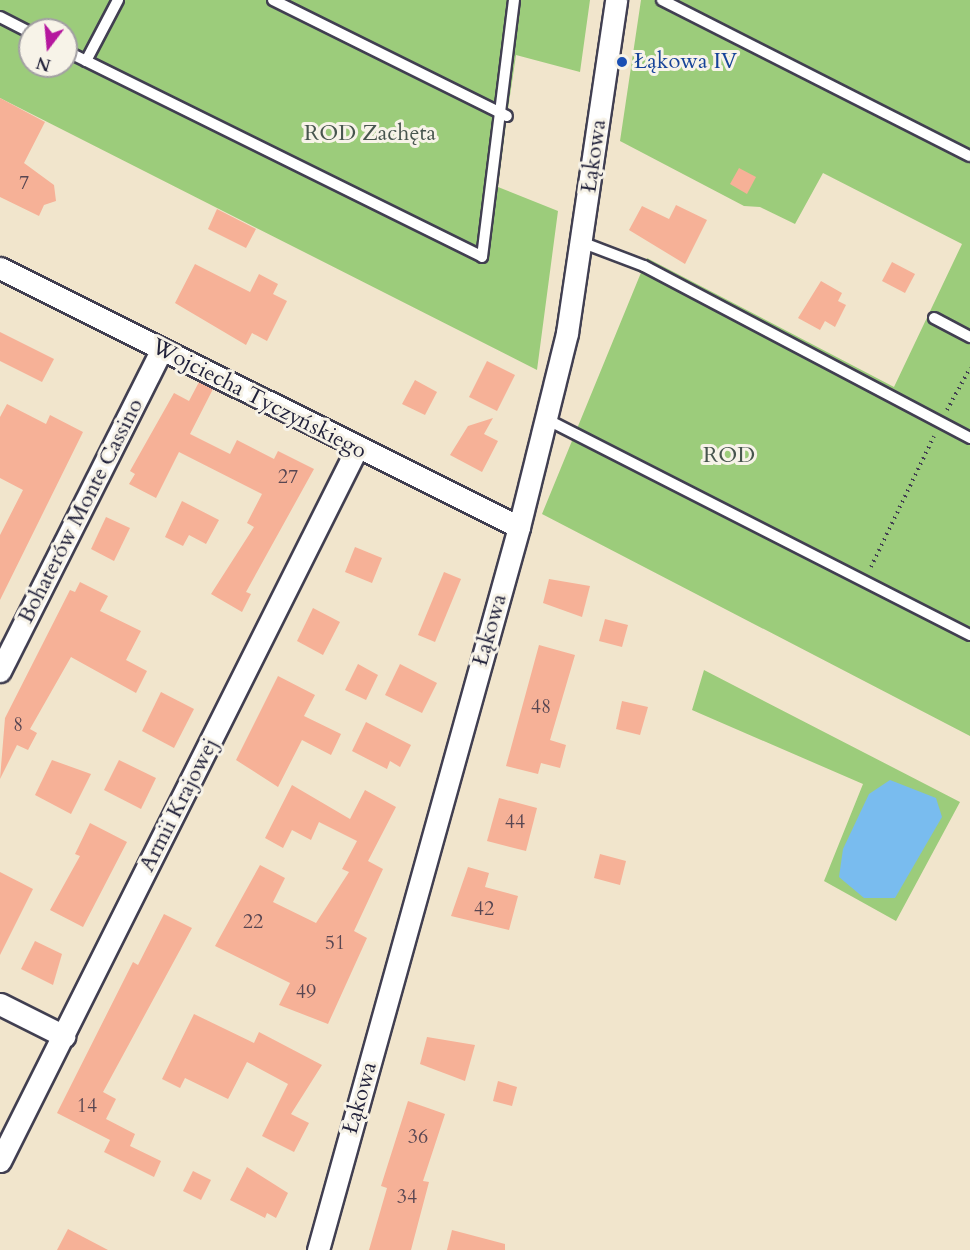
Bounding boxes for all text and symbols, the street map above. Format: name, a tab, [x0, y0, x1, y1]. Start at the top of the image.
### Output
north arrow	[18, 18, 78, 78]
place label: Łąkowa IV	[634, 49, 737, 75]
text: N	[34, 51, 53, 76]
marker: Łąkowa IV	[615, 55, 629, 69]
street label: Łąkowa	[576, 118, 612, 194]
park label: ROD Zachęta	[304, 121, 436, 147]
house number: 7	[19, 170, 29, 194]
street label: Wojciecha Tyczyńskiego	[147, 333, 371, 465]
street label: Bohaterów Monte Cassino	[13, 394, 149, 628]
park label: ROD	[703, 443, 755, 469]
house number: 27	[278, 464, 298, 488]
street label: Łąkowa	[467, 591, 513, 669]
house number: 48	[531, 694, 551, 718]
house number: 8	[13, 712, 23, 736]
street label: Armii Krajowej	[134, 734, 224, 876]
house number: 44	[505, 809, 525, 833]
house number: 42	[474, 896, 494, 920]
house number: 22	[243, 909, 263, 933]
house number: 51	[325, 930, 345, 954]
house number: 49	[296, 979, 316, 1003]
street label: Łąkowa	[337, 1059, 383, 1137]
house number: 14	[77, 1093, 97, 1117]
house number: 36	[408, 1124, 428, 1148]
house number: 34	[397, 1184, 417, 1208]

